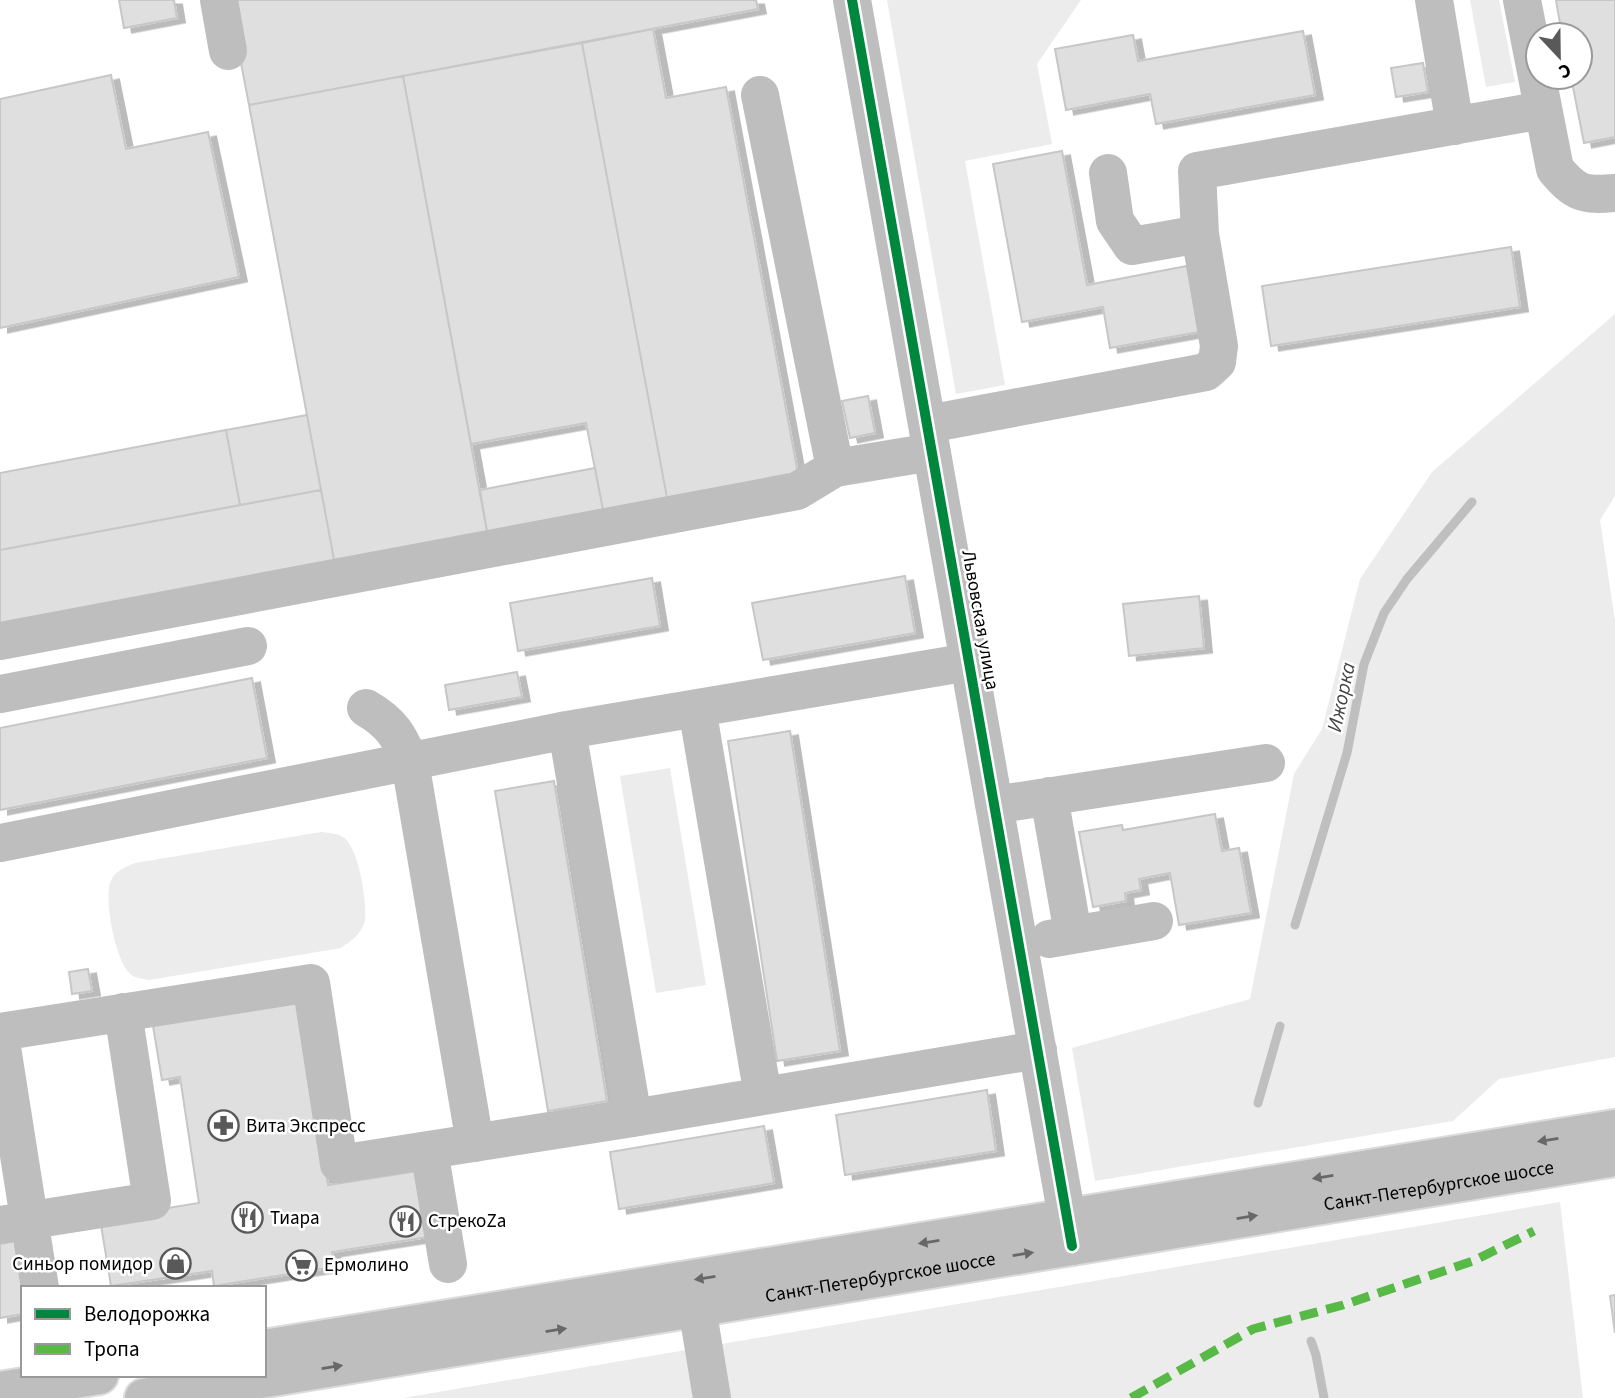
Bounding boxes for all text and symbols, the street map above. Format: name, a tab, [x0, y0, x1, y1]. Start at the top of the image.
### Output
north arrow	[1524, 21, 1594, 91]
text: С	[1555, 56, 1575, 85]
street label: Львовская улица	[954, 548, 1006, 692]
water label: Ижорка	[1319, 659, 1363, 735]
pharmacy icon: Вита Экспресс	[206, 1109, 240, 1143]
place label: Вита Экспресс	[246, 1113, 366, 1140]
one-way arrow	[1537, 1135, 1559, 1146]
street label: Санкт-Петербургское шоссе	[1322, 1154, 1556, 1218]
one-way arrow	[1312, 1172, 1334, 1183]
restaurant icon: Тиара	[230, 1201, 264, 1235]
restaurant icon: СтрекоZа	[388, 1204, 422, 1238]
place label: Тиара	[270, 1205, 319, 1232]
place label: СтрекоZа	[428, 1208, 506, 1235]
one-way arrow	[1236, 1211, 1258, 1222]
one-way arrow	[918, 1236, 940, 1247]
street label: Санкт-Петербургское шоссе	[763, 1245, 997, 1310]
shop icon: Синьор помидор	[159, 1247, 193, 1281]
supermarket icon: Ермолино	[284, 1248, 318, 1282]
one-way arrow	[1012, 1248, 1034, 1259]
place label: Синьор помидор	[12, 1251, 153, 1278]
place label: Ермолино	[324, 1252, 409, 1279]
one-way arrow	[694, 1273, 716, 1284]
legend	[21, 1286, 266, 1377]
text: Велодорожка	[84, 1299, 210, 1329]
one-way arrow	[546, 1324, 568, 1335]
text: Тропа	[84, 1334, 140, 1364]
one-way arrow	[321, 1361, 343, 1372]

